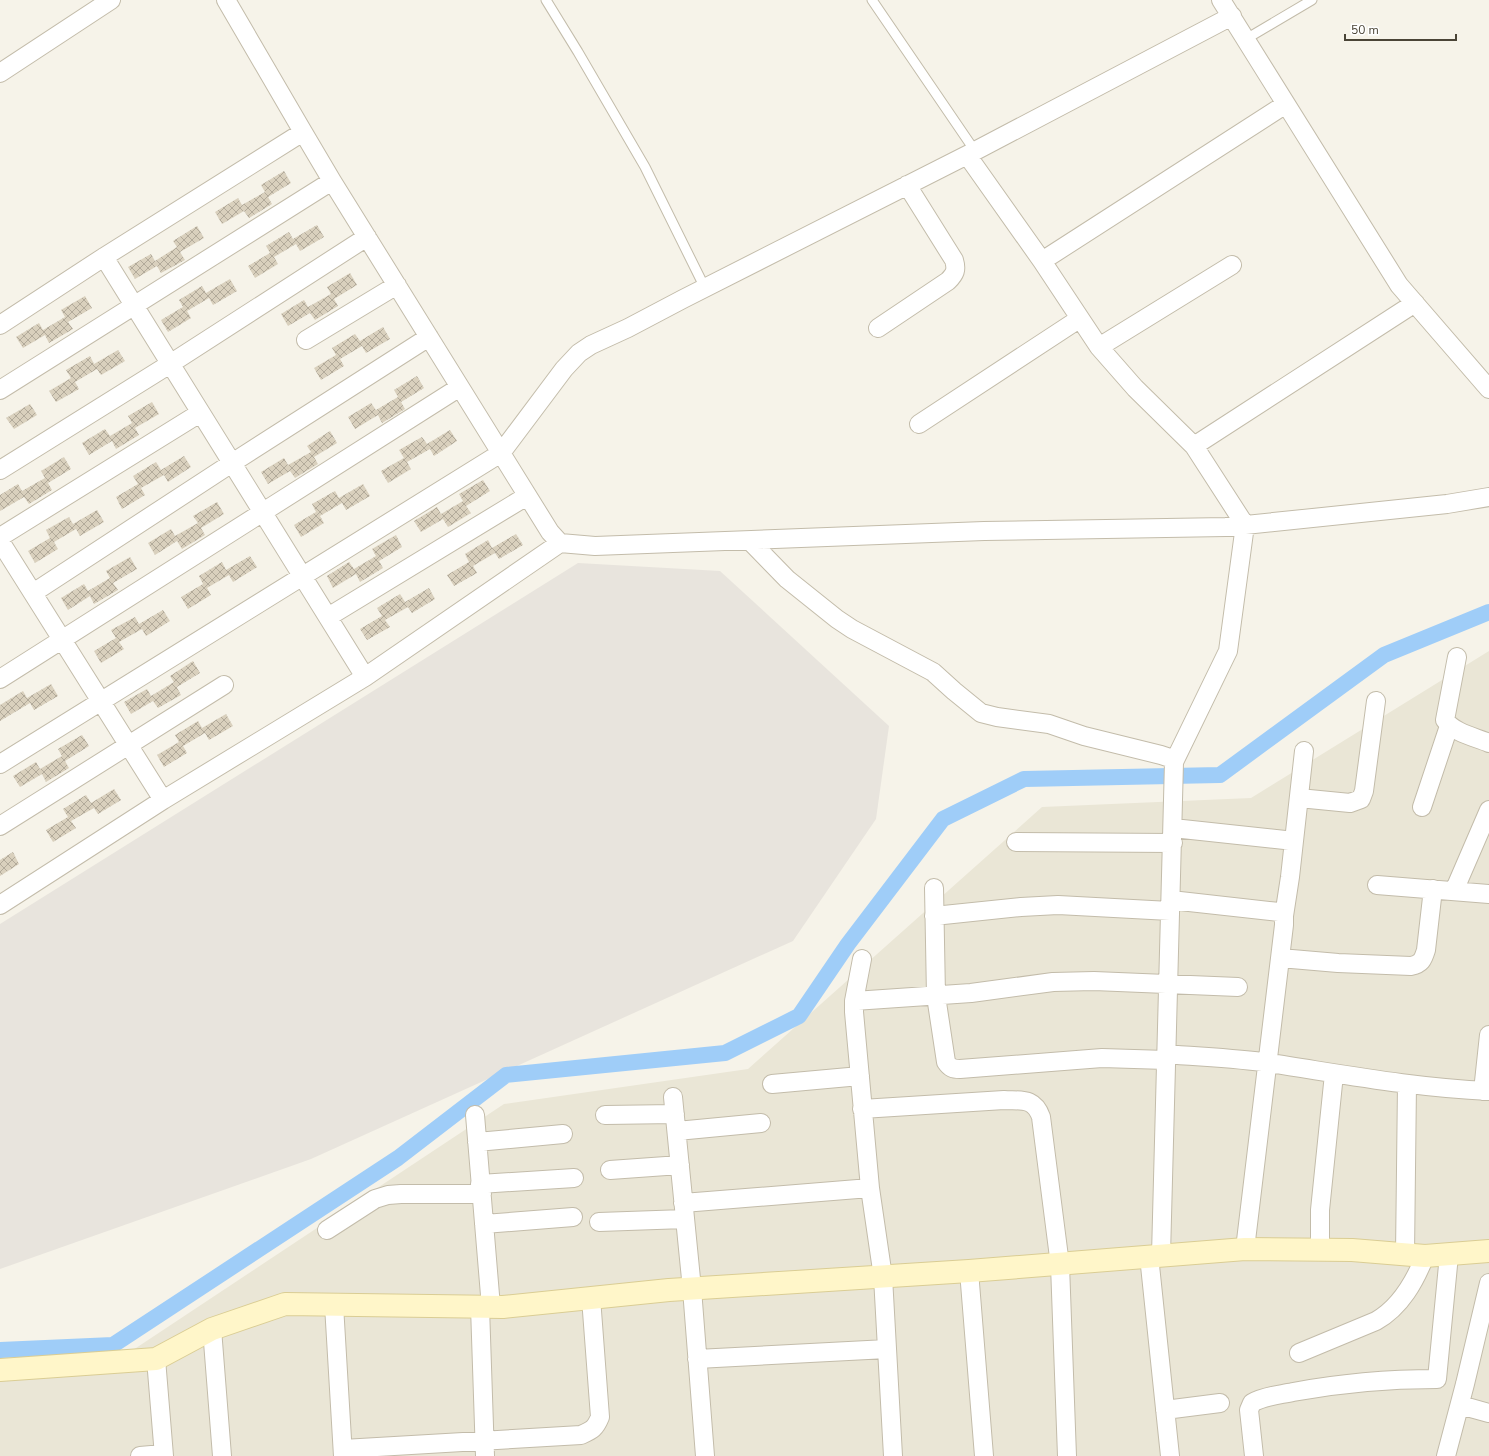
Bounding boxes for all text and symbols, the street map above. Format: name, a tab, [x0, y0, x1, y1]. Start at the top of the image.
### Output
scale bar	[1345, 16, 1456, 42]
text: 50 m	[1351, 22, 1379, 38]

